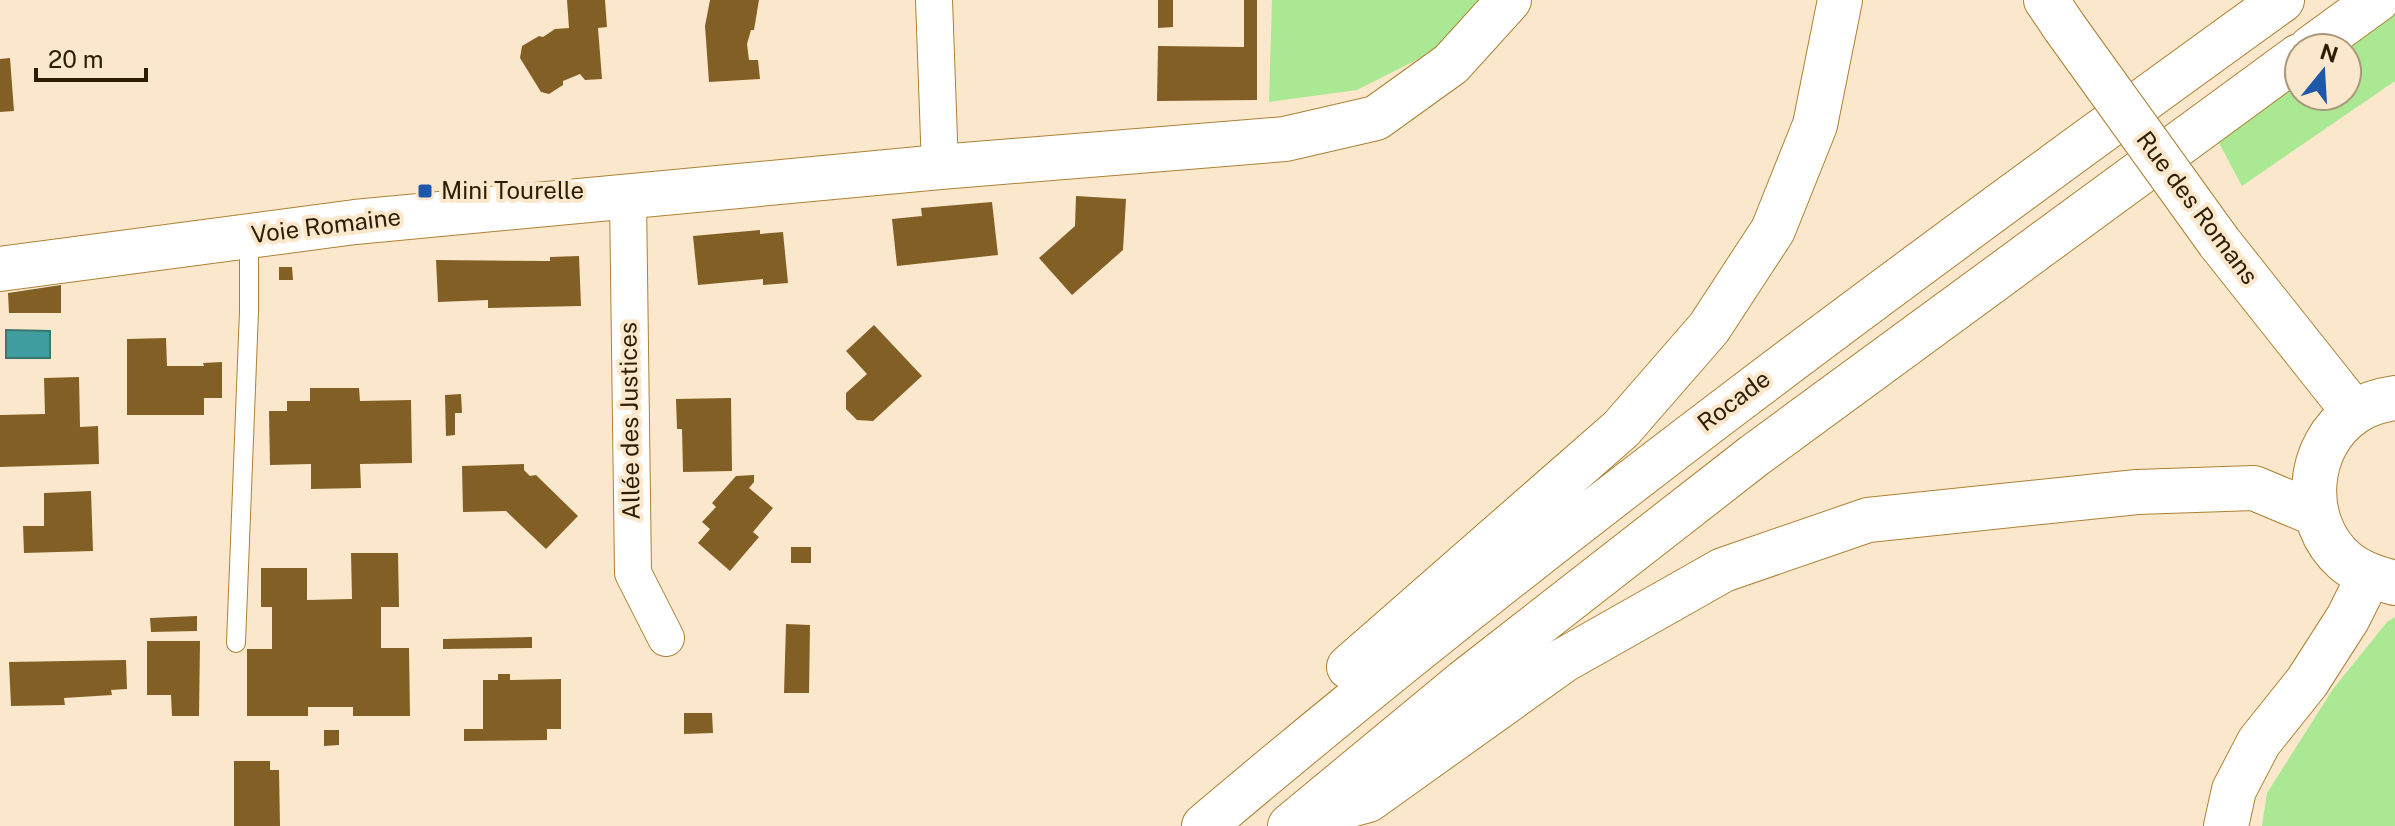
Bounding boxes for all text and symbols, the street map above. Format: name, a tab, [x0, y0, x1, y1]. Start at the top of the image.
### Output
scale bar	[36, 32, 146, 82]
north arrow	[2283, 32, 2363, 112]
text: N	[2317, 38, 2341, 68]
text: 20 m	[48, 45, 104, 73]
street label: Rue des Romans	[2131, 126, 2264, 289]
place label: Mini Tourelle	[441, 176, 584, 204]
marker: Mini Tourelle	[416, 182, 434, 200]
street label: Voie Romaine	[249, 202, 402, 248]
street label: Allée des Justices	[613, 322, 645, 520]
street label: Rocade	[1692, 364, 1775, 437]

